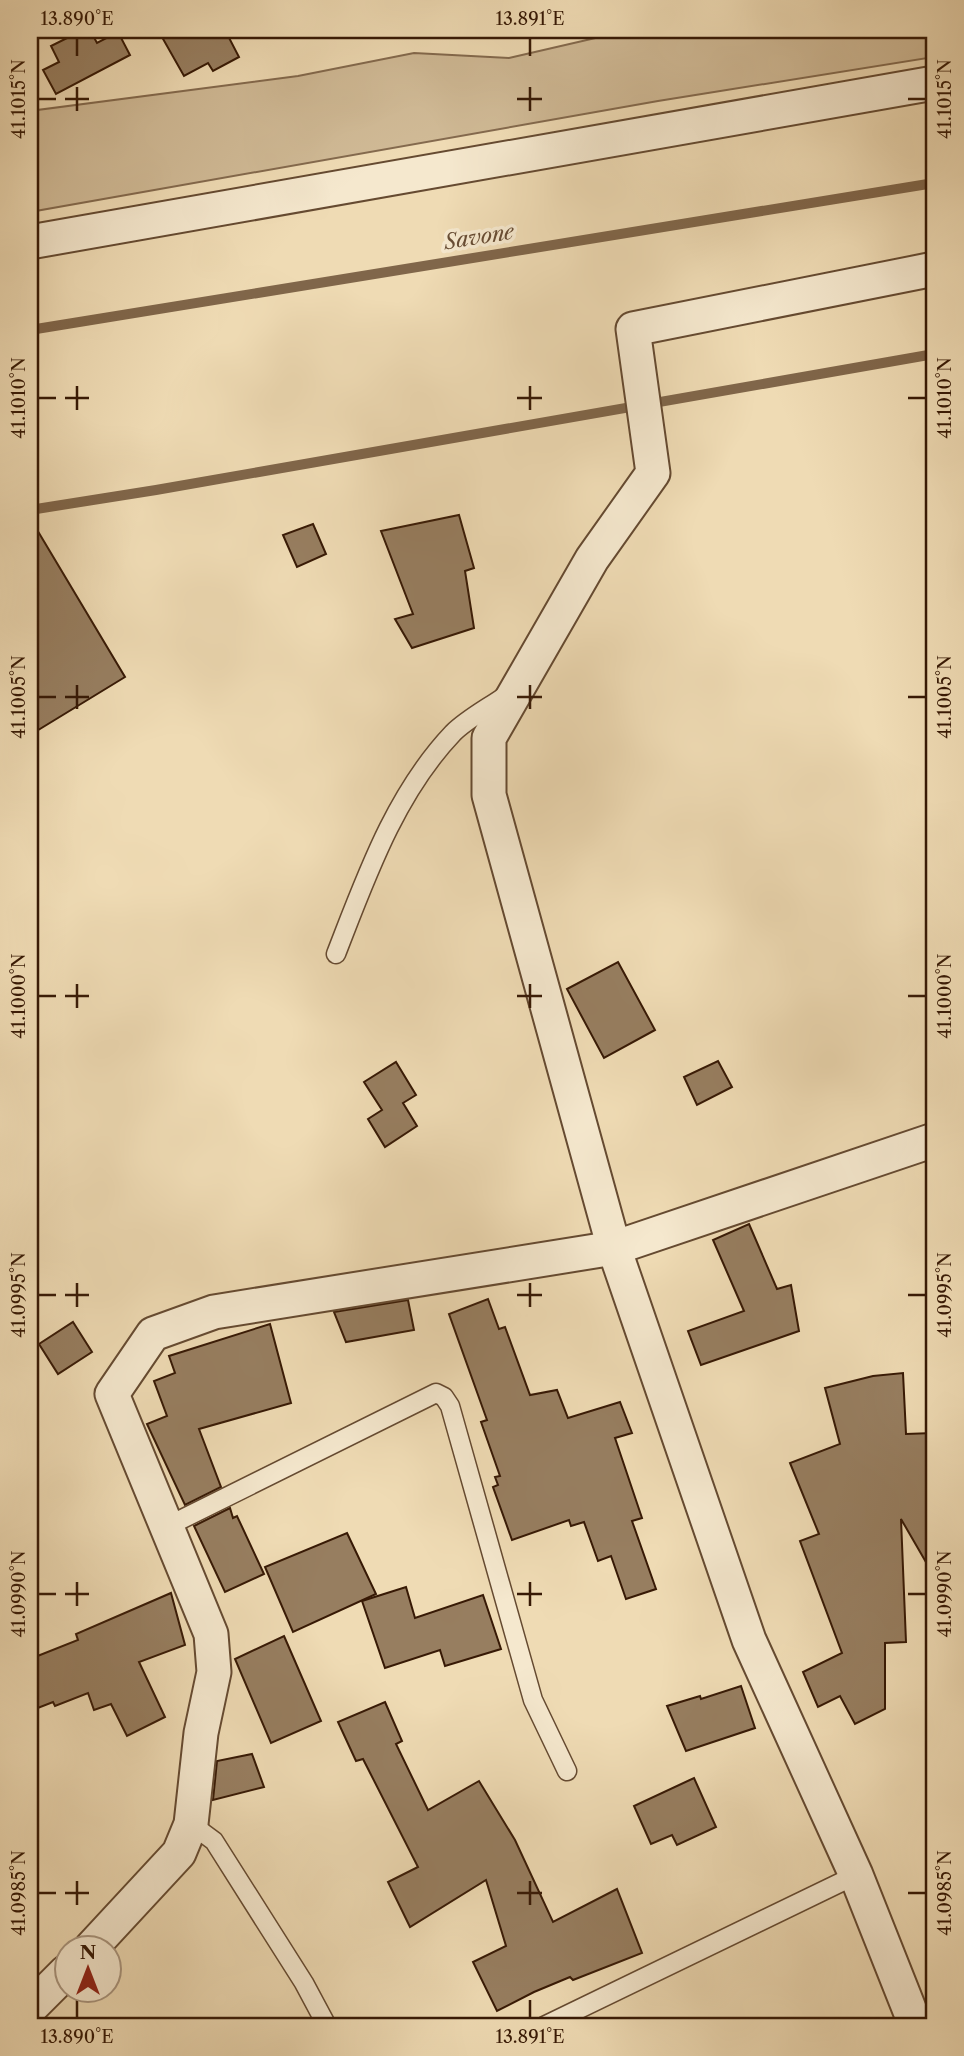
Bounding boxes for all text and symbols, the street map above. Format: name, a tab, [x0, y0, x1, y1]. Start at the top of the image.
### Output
text: 13.890°E	[40, 8, 114, 30]
text: 13.891°E	[495, 8, 565, 30]
text: 41.1015°N	[8, 59, 30, 139]
text: 41.1015°N	[934, 59, 956, 139]
water label: Savone	[440, 219, 516, 255]
text: 41.1010°N	[8, 357, 30, 439]
text: 41.1010°N	[934, 357, 956, 439]
text: 41.1005°N	[8, 655, 30, 739]
text: 41.1005°N	[934, 655, 956, 739]
text: 41.1000°N	[8, 953, 30, 1039]
text: 41.1000°N	[934, 953, 956, 1039]
text: 41.0995°N	[8, 1252, 30, 1338]
text: 41.0995°N	[934, 1252, 956, 1338]
text: 41.0990°N	[8, 1550, 30, 1638]
text: 41.0990°N	[934, 1550, 956, 1638]
text: 41.0985°N	[8, 1850, 30, 1936]
text: 41.0985°N	[934, 1850, 956, 1936]
north arrow	[52, 1934, 122, 2004]
text: N	[80, 1941, 96, 1964]
text: 13.890°E	[40, 2026, 114, 2048]
text: 13.891°E	[495, 2026, 565, 2048]

